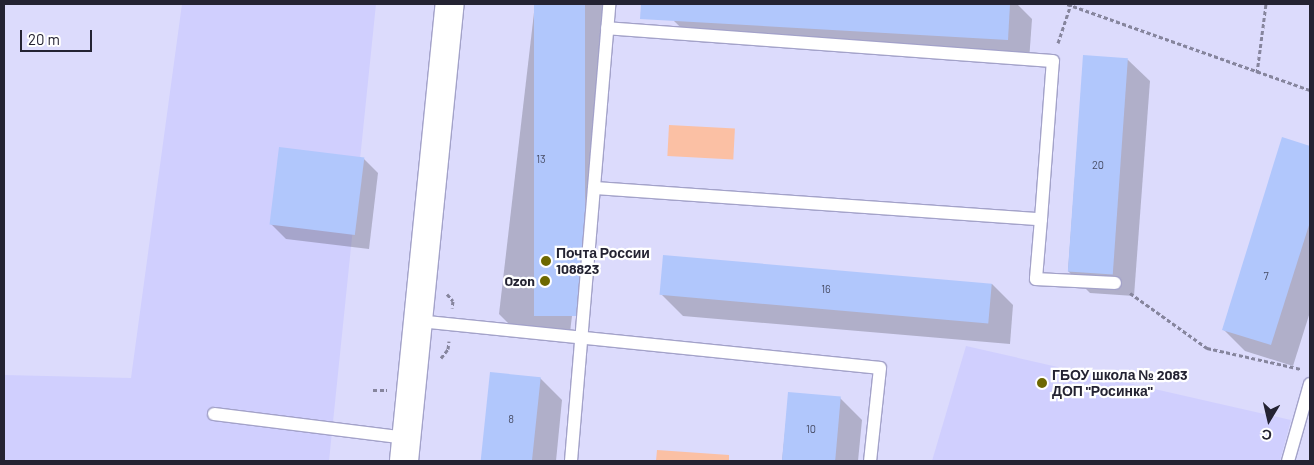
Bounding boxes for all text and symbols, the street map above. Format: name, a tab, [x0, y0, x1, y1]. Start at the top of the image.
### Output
scale bar	[22, 20, 95, 52]
text: 20 m	[28, 30, 60, 48]
house number: 13	[536, 152, 546, 166]
house number: 20	[1092, 158, 1104, 172]
place label: Почта России 108823	[556, 245, 650, 278]
marker: Почта России 108823	[540, 255, 552, 267]
house number: 7	[1263, 269, 1269, 283]
place label: Ozon	[504, 273, 535, 289]
marker: Ozon	[539, 275, 551, 287]
house number: 16	[821, 282, 831, 296]
place label: ГБОУ школа № 2083 ДОП "Росинка"	[1052, 367, 1188, 400]
marker: ГБОУ школа № 2083 ДОП "Росинка"	[1036, 377, 1048, 389]
north arrow	[1244, 395, 1294, 445]
house number: 8	[508, 412, 514, 426]
house number: 10	[806, 422, 816, 436]
text: С	[1260, 426, 1273, 444]

